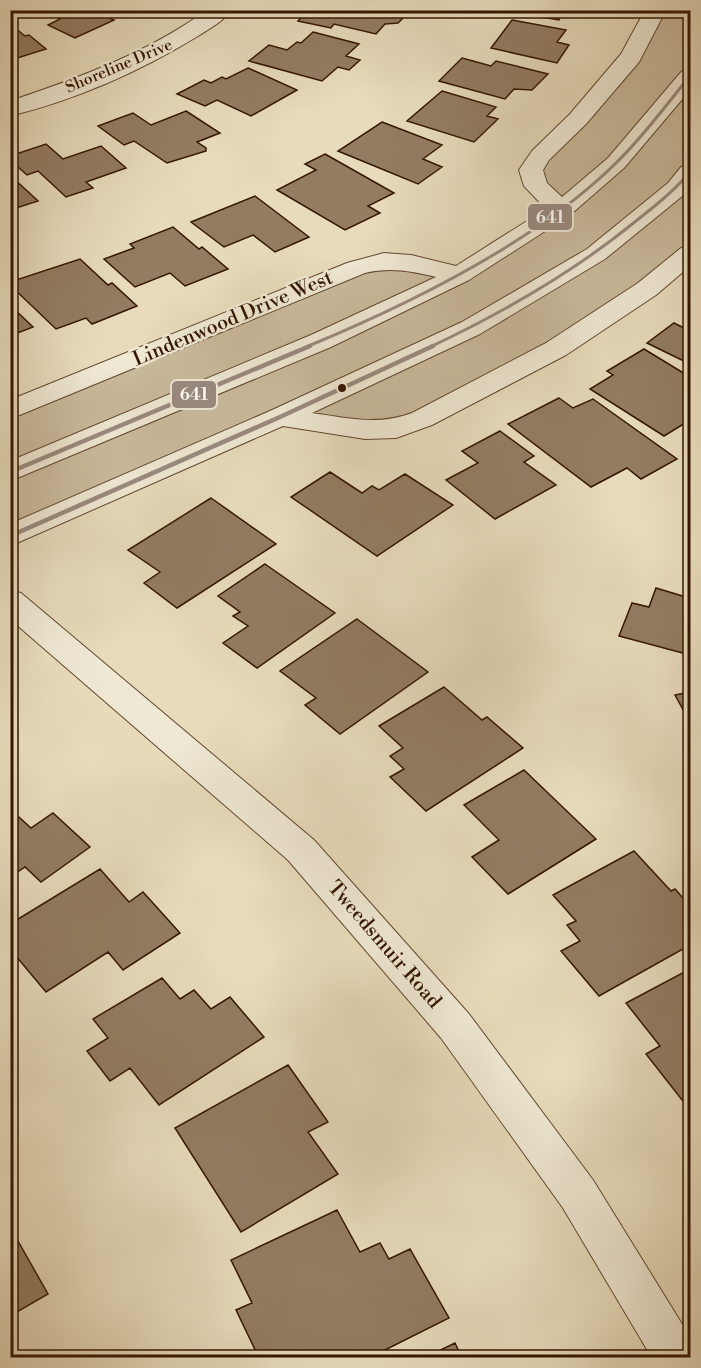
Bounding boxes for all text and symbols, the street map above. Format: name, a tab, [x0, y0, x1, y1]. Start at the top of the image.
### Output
street label: Shoreline Drive	[63, 34, 175, 98]
line badge: 641	[527, 203, 573, 231]
text: 641	[536, 208, 565, 228]
street label: Lindenwood Drive West	[129, 266, 337, 372]
line badge: 641	[171, 380, 217, 409]
unlabelled marker	[336, 382, 348, 394]
text: 641	[180, 385, 209, 405]
street label: Tweedsmuir Road	[322, 876, 447, 1014]

